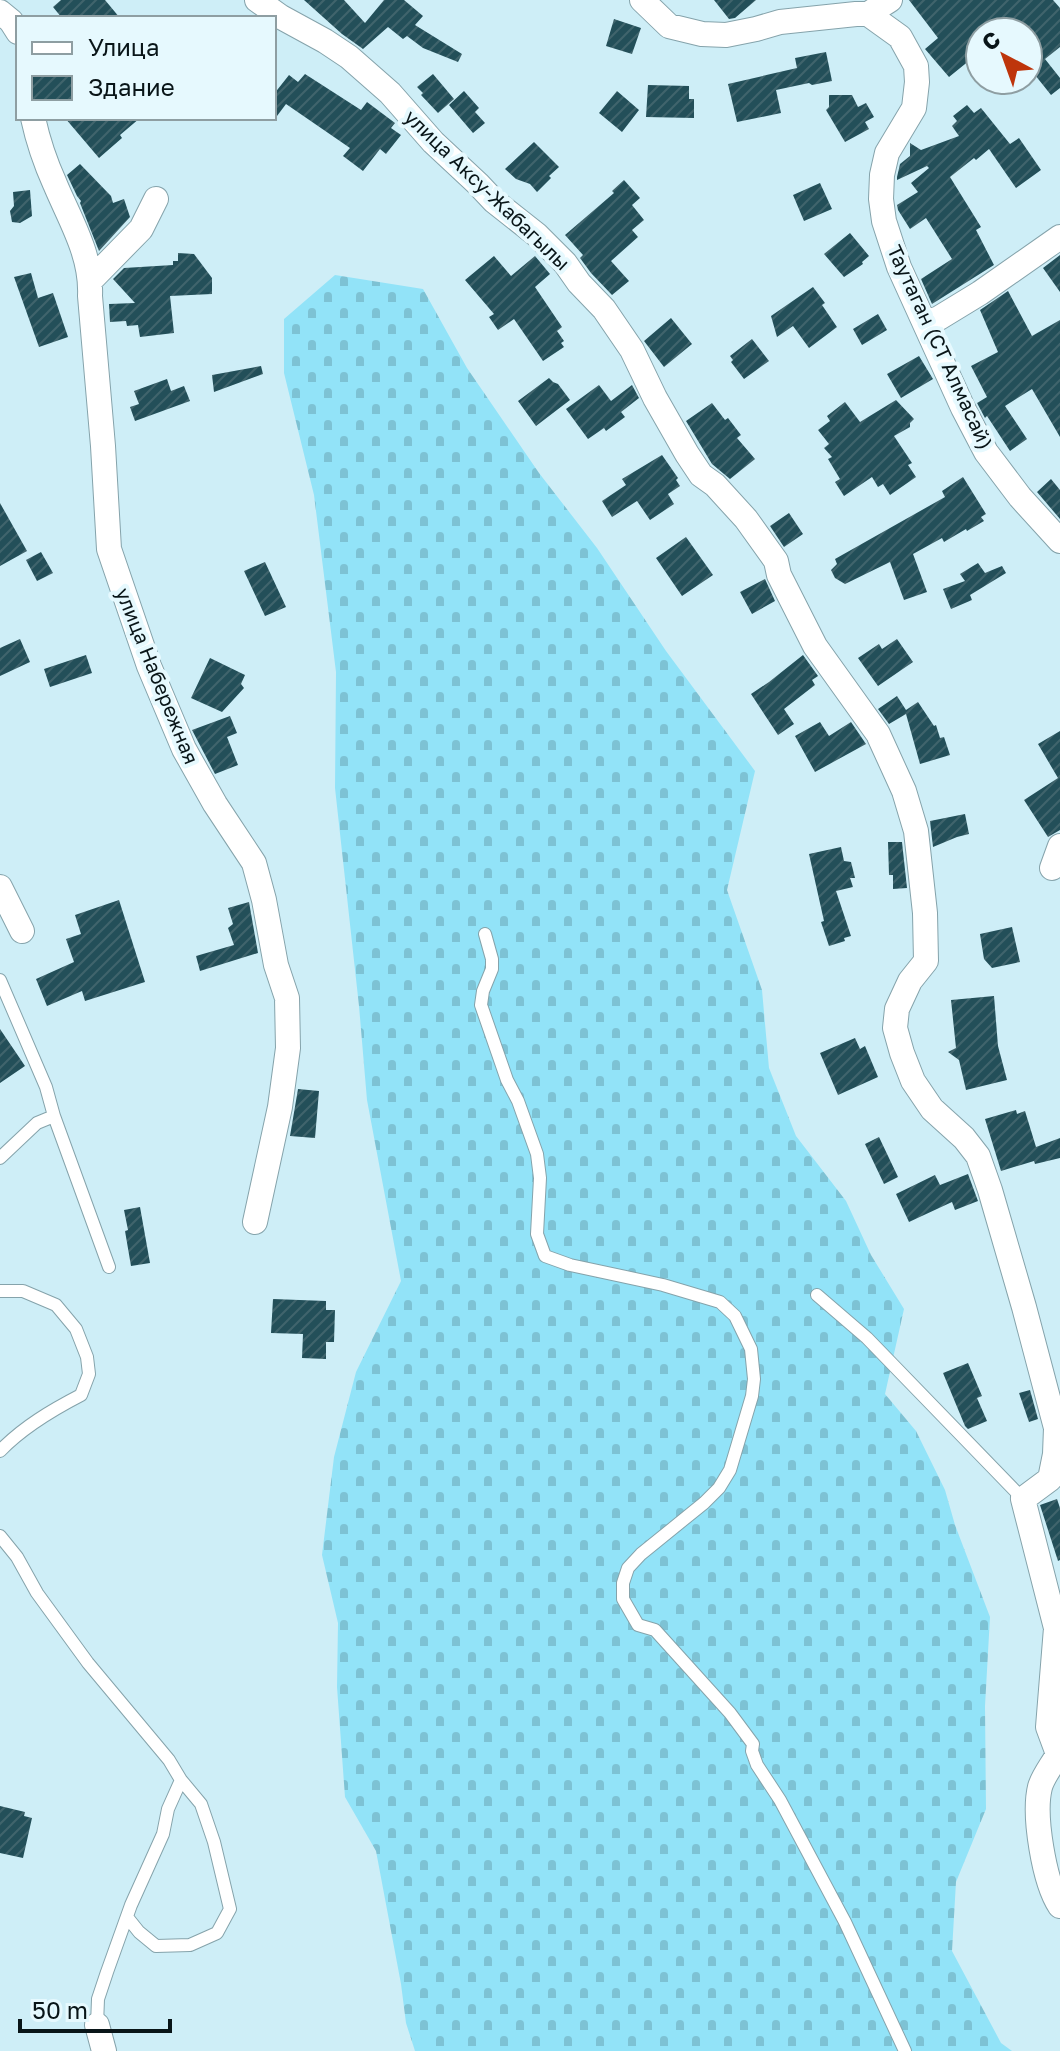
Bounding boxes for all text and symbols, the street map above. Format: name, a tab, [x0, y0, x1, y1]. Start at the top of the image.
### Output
legend	[16, 16, 276, 120]
north arrow	[964, 16, 1044, 96]
text: С	[976, 25, 1005, 56]
text: Улица	[88, 32, 160, 61]
text: Здание	[88, 72, 175, 101]
street label: улица Аксу-Жабагылы	[400, 104, 575, 275]
street label: Таутаган (СТ Алмасай)	[883, 241, 999, 452]
street label: улица Набережная	[112, 584, 204, 767]
scale bar	[20, 1983, 170, 2033]
text: 50 m	[32, 1995, 88, 2024]

